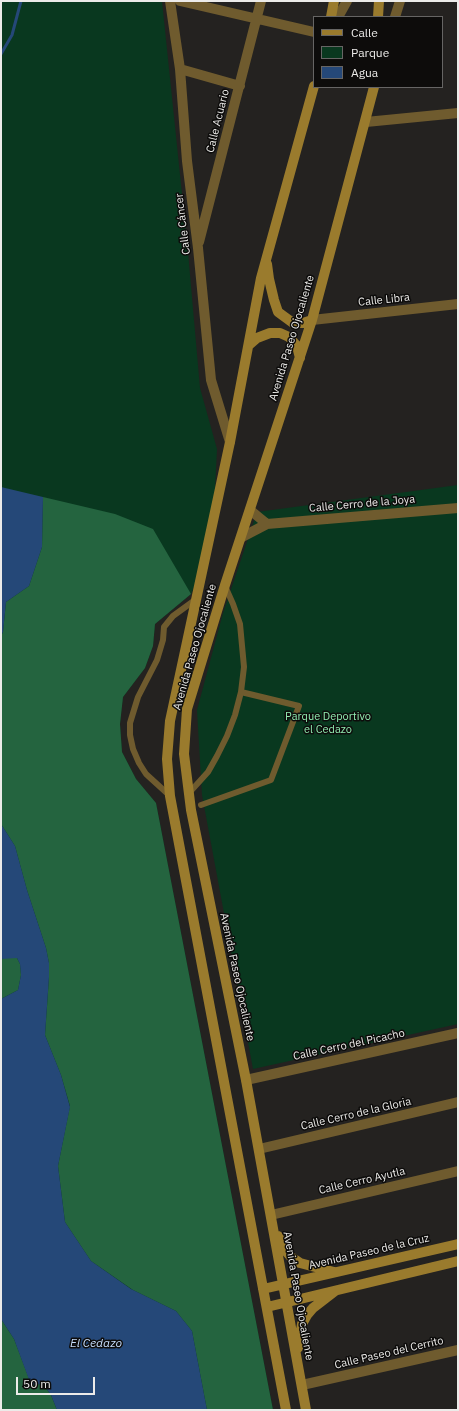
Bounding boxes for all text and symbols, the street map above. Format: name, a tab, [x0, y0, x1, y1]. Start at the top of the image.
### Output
legend	[313, 16, 443, 88]
text: Calle	[351, 25, 378, 40]
text: Parque	[351, 45, 389, 60]
text: Agua	[351, 65, 378, 80]
street label: Calle Acuario	[204, 88, 232, 154]
street label: Calle Cáncer	[173, 193, 193, 255]
street label: Avenida Paseo Ojocaliente	[267, 274, 317, 402]
street label: Calle Libra	[358, 291, 410, 309]
street label: Calle Cerro de la Joya	[308, 493, 416, 515]
street label: Avenida Paseo Ojocaliente	[171, 582, 219, 712]
park label: Parque Deportivo el Cedazo	[285, 710, 371, 736]
street label: Avenida Paseo Ojocaliente	[217, 912, 257, 1042]
street label: Calle Cerro del Picacho	[292, 1027, 406, 1063]
street label: Calle Cerro de la Gloria	[300, 1095, 412, 1133]
street label: Calle Cerro Ayutla	[318, 1165, 406, 1197]
street label: Avenida Paseo Ojocaliente	[280, 1231, 316, 1361]
street label: Avenida Paseo de la Cruz	[307, 1232, 431, 1272]
street label: Calle Paseo del Cerrito	[333, 1334, 445, 1372]
water label: El Cedazo	[70, 1337, 122, 1351]
scale bar	[18, 1369, 97, 1395]
text: 50 m	[23, 1376, 51, 1391]

